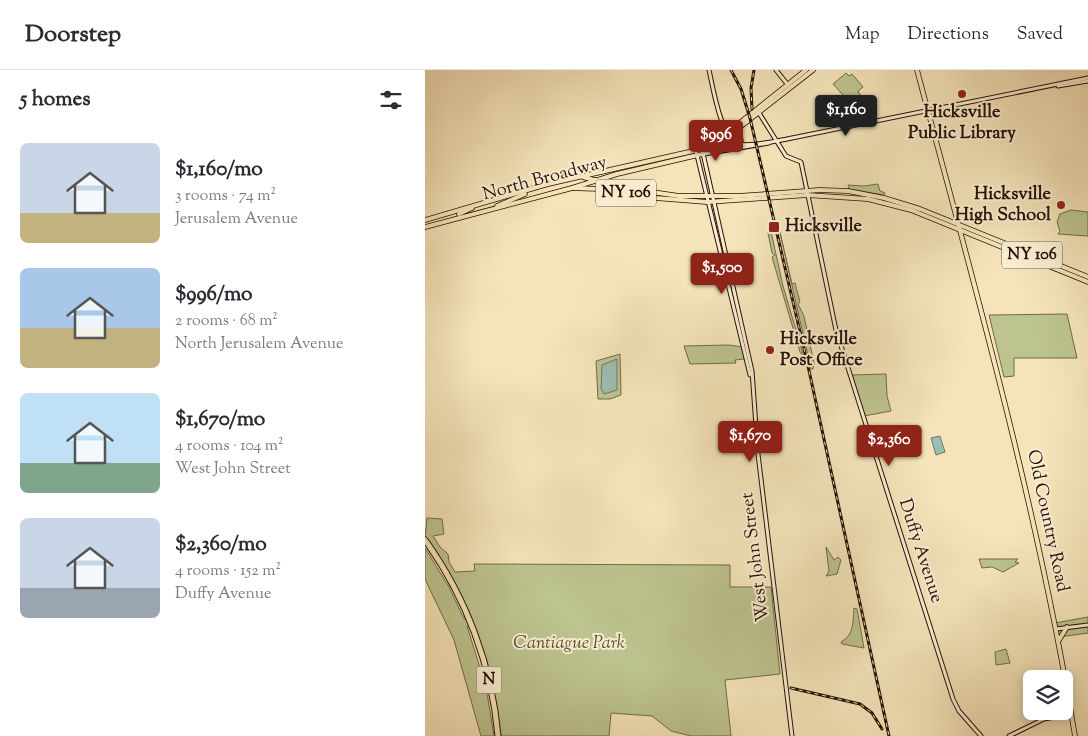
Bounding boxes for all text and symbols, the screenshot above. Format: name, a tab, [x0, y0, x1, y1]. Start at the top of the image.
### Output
text: Doorstep	[25, 18, 121, 52]
text: Map	[845, 22, 880, 48]
text: Directions	[908, 22, 989, 48]
text: Saved	[1017, 22, 1063, 48]
text: 5 homes	[20, 85, 90, 115]
icon: filters	[377, 86, 405, 114]
marker: Hicksville Public Library	[956, 88, 968, 100]
pin: $1,160	[805, 94, 887, 137]
text: $1,160	[826, 99, 866, 122]
place label: Hicksville Public Library	[908, 100, 1016, 147]
pin: $996	[686, 119, 746, 162]
text: $996	[700, 124, 732, 147]
street label: North Broadway	[480, 150, 610, 208]
text: $1,160/mo	[175, 155, 263, 185]
icon: home	[60, 163, 120, 223]
road number: NY 106	[596, 180, 656, 206]
place label: Hicksville High School	[955, 182, 1052, 229]
text: 3 rooms · 74 m²	[175, 185, 276, 208]
marker: Hicksville High School	[1055, 199, 1067, 211]
text: Jerusalem Avenue	[175, 208, 298, 231]
place label: Hicksville	[785, 214, 863, 240]
marker: Hicksville	[767, 220, 781, 234]
road number: NY 106	[1002, 242, 1062, 268]
pin: $1,500	[681, 252, 763, 295]
text: $1,500	[702, 257, 742, 280]
text: $996/mo	[175, 280, 253, 310]
icon: home	[60, 288, 120, 348]
text: 2 rooms · 68 m²	[175, 310, 278, 333]
place label: Hicksville Post Office	[780, 327, 863, 374]
text: North Jerusalem Avenue	[175, 333, 343, 356]
marker: Hicksville Post Office	[764, 344, 776, 356]
text: $1,670/mo	[175, 405, 265, 435]
icon: home	[60, 413, 120, 473]
pin: $1,670	[709, 420, 791, 463]
pin: $2,360	[848, 424, 930, 467]
text: $1,670	[729, 425, 771, 448]
text: $2,360	[868, 429, 910, 452]
text: 4 rooms · 104 m²	[175, 435, 283, 458]
street label: Old Country Road	[1019, 447, 1075, 595]
text: West John Street	[175, 458, 291, 481]
street label: West John Street	[735, 491, 777, 623]
street label: Duffy Avenue	[891, 495, 949, 607]
text: $2,360/mo	[175, 530, 267, 560]
icon: home	[60, 538, 120, 598]
text: 4 rooms · 152 m²	[175, 560, 281, 583]
text: Duffy Avenue	[175, 583, 271, 606]
park label: Cantiague Park	[513, 631, 625, 657]
road number: N	[477, 666, 501, 694]
map controls	[1023, 670, 1073, 720]
button: layers	[1023, 670, 1073, 720]

